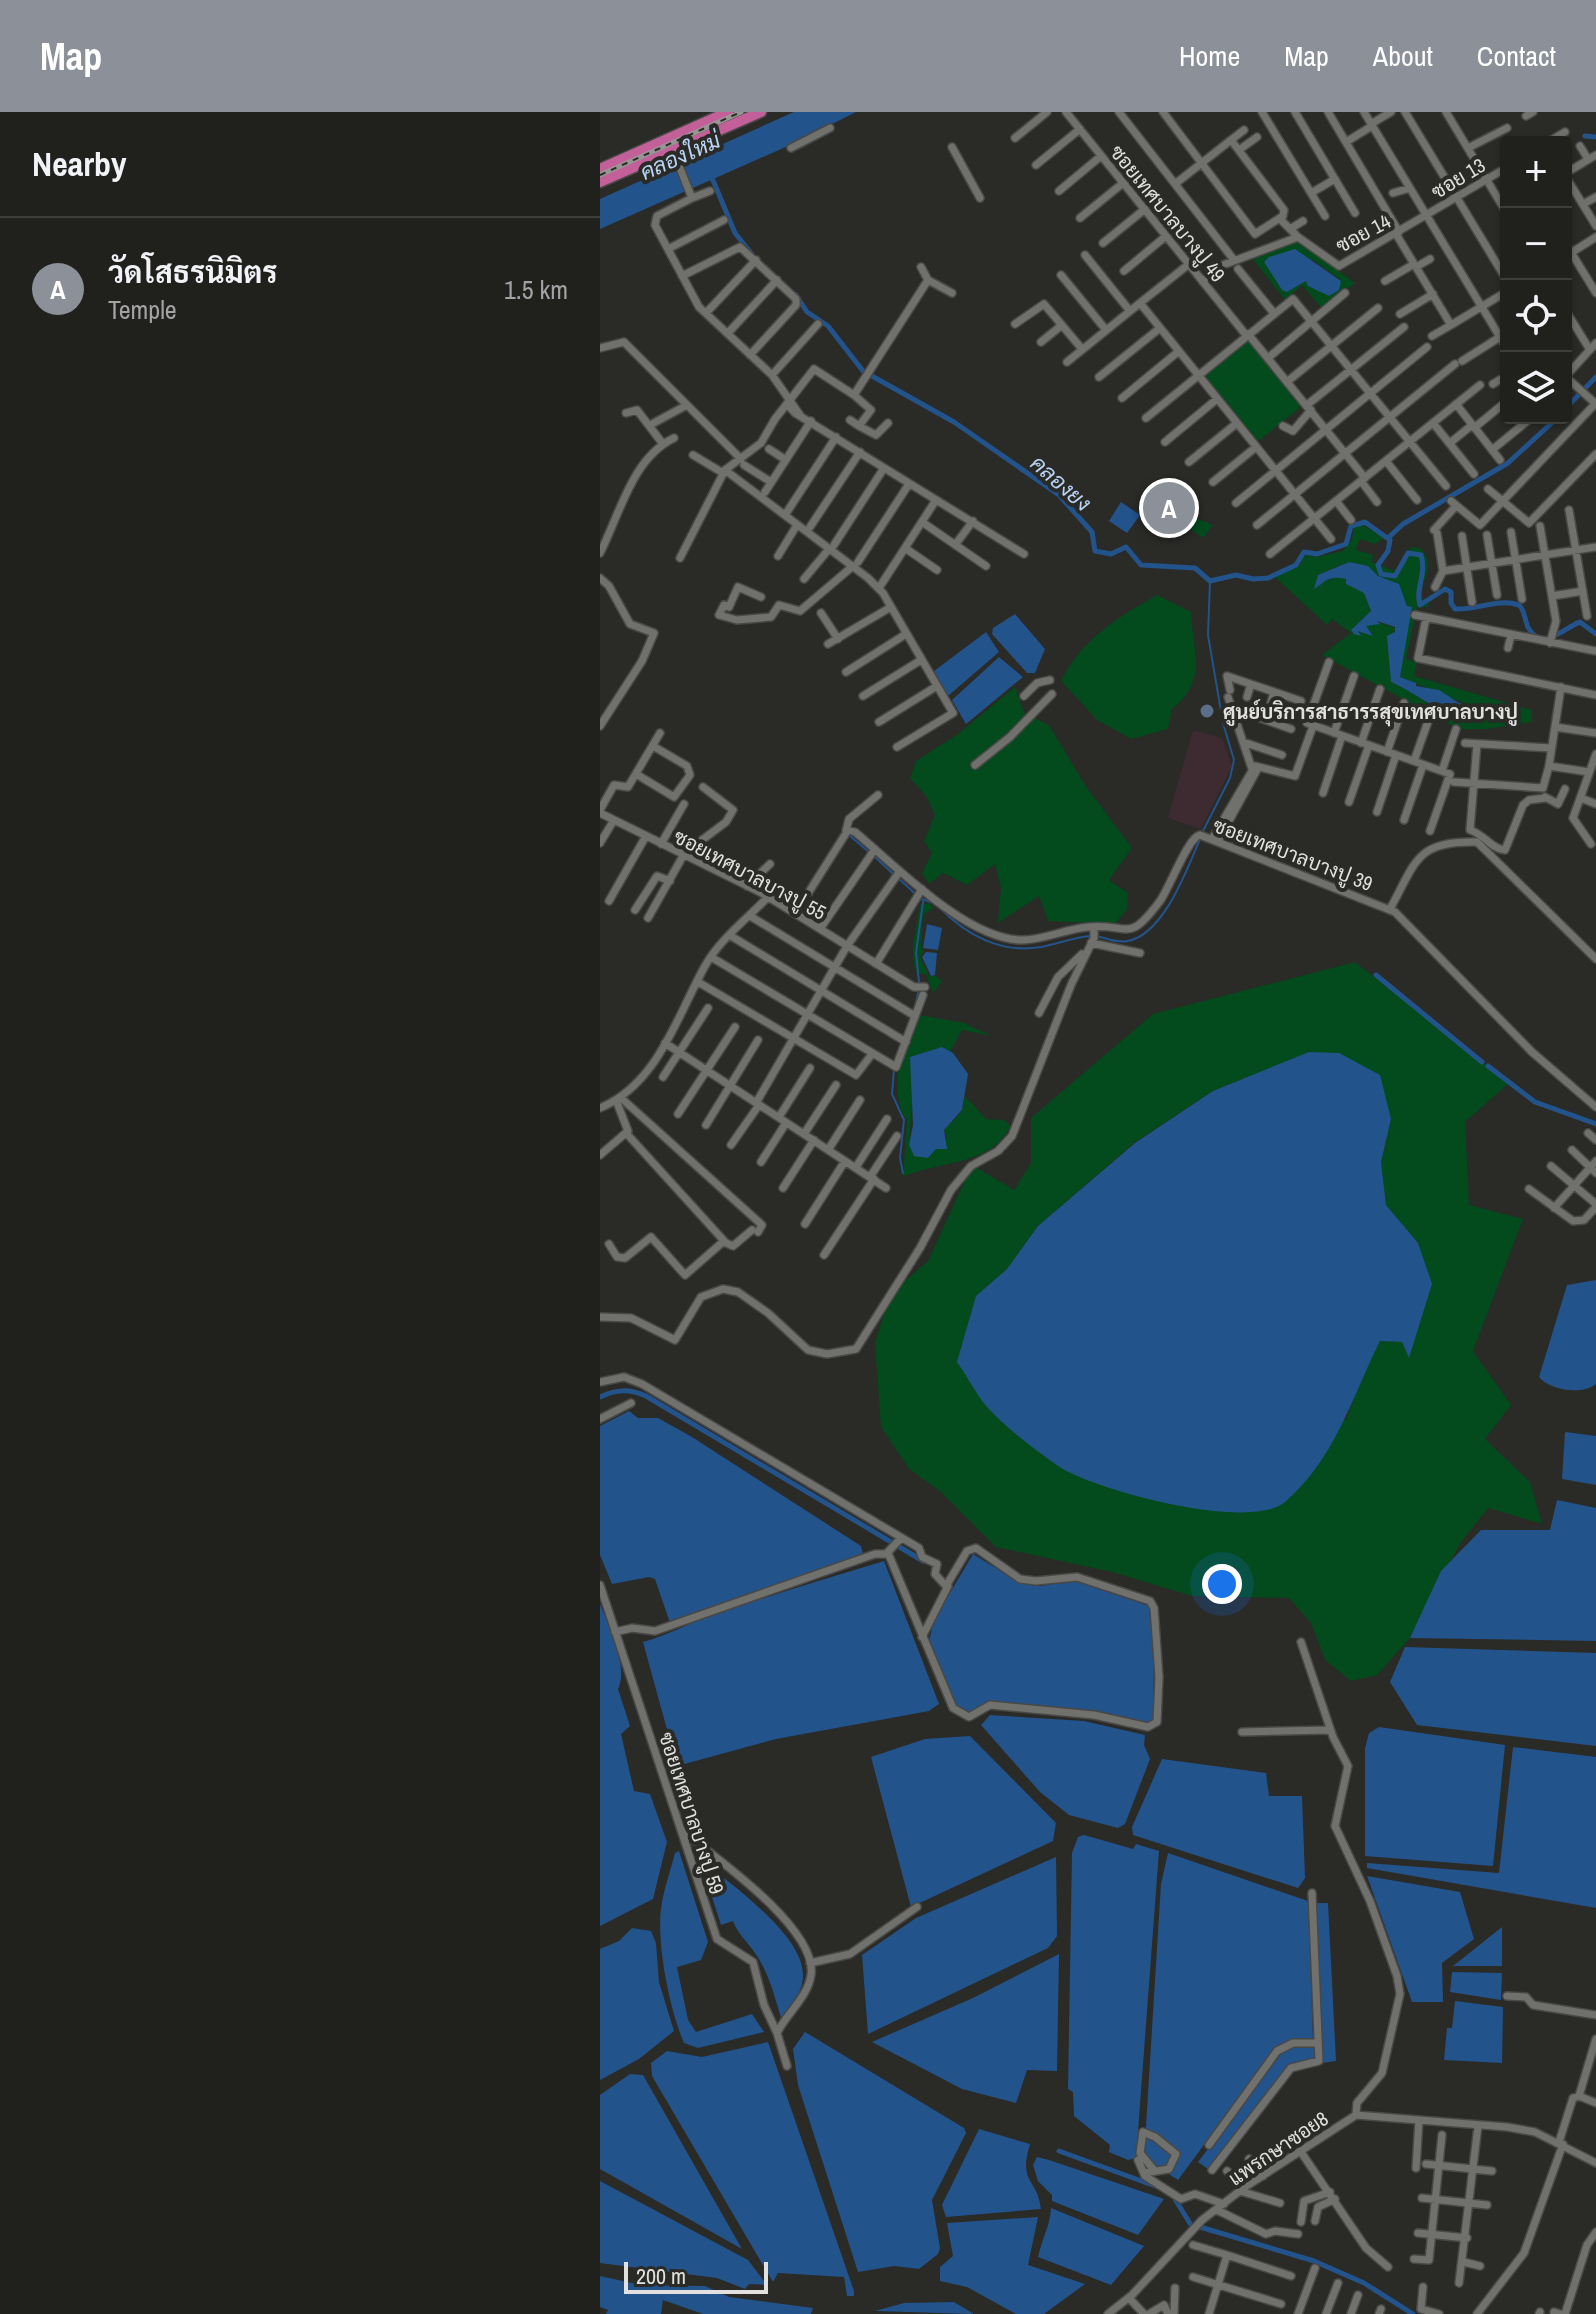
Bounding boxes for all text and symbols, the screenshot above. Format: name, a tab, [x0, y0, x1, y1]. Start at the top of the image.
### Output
text: Map	[40, 31, 102, 82]
text: Home	[1179, 37, 1240, 75]
text: Map	[1284, 37, 1329, 75]
text: About	[1373, 37, 1433, 75]
text: Contact	[1477, 37, 1556, 75]
water label: คลองใหม่	[635, 125, 726, 187]
map controls	[1500, 136, 1572, 424]
button: +	[1500, 136, 1572, 208]
street label: ซอยเทศบาลบางปู 49	[1103, 139, 1232, 288]
text: Nearby	[32, 141, 127, 187]
street label: ซอย 13	[1426, 151, 1490, 205]
street label: ซอย 14	[1331, 207, 1395, 259]
button: −	[1500, 208, 1572, 280]
text: วัดโสธรนิมิตร	[108, 252, 277, 292]
text: A	[50, 272, 66, 307]
text: 1.5 km	[504, 272, 568, 307]
button: locate	[1500, 280, 1572, 352]
text: Temple	[108, 292, 177, 327]
button: layers	[1500, 352, 1572, 424]
water label: คลองยง	[1024, 448, 1098, 518]
pin: A	[1143, 478, 1195, 538]
place label: ศูนย์บริการสาธารรสุขเทศบาลบางปู	[1223, 698, 1518, 727]
marker: ศูนย์บริการสาธารรสุขเทศบาลบางปู	[1198, 702, 1216, 720]
street label: ซอยเทศบาลบางปู 39	[1209, 811, 1377, 899]
street label: ซอยเทศบาลบางปู 55	[668, 822, 831, 927]
your location	[1202, 1564, 1242, 1604]
street label: ซอยเทศบาลบางปู 59	[651, 1729, 731, 1898]
street label: แพรกษาซอย8	[1223, 2105, 1333, 2191]
scale bar	[624, 2258, 768, 2294]
text: 200 m	[636, 2261, 686, 2291]

